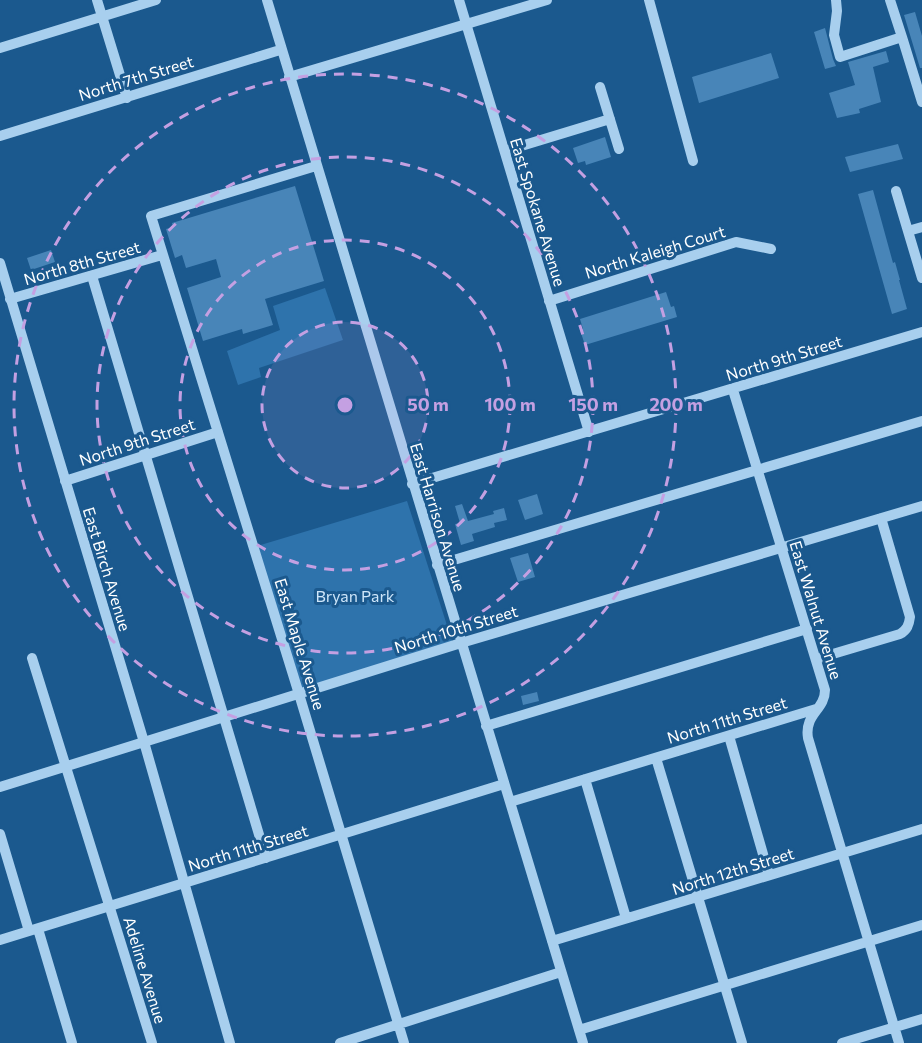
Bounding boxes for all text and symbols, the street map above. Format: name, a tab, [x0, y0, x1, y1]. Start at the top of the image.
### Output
street label: North 7th Street	[76, 51, 196, 104]
street label: East Spokane Avenue	[507, 135, 570, 288]
street label: North Kaleigh Court	[582, 221, 728, 282]
street label: North 8th Street	[21, 237, 143, 288]
street label: North 9th Street	[723, 331, 845, 384]
text: 50 m	[407, 393, 449, 415]
text: 100 m	[484, 393, 536, 415]
text: 150 m	[568, 393, 618, 415]
text: 200 m	[649, 393, 703, 415]
centre of rings	[335, 395, 355, 415]
street label: North 9th Street	[77, 414, 198, 469]
street label: East Harrison Avenue	[407, 440, 470, 593]
street label: East Birch Avenue	[80, 505, 135, 633]
street label: East Walnut Avenue	[786, 538, 847, 681]
street label: East Maple Avenue	[271, 576, 330, 712]
park label: Bryan Park	[316, 586, 395, 605]
street label: North 10th Street	[392, 601, 520, 656]
street label: North 11th Street	[665, 692, 790, 747]
street label: North 11th Street	[186, 820, 311, 875]
street label: North 12th Street	[670, 843, 797, 898]
street label: Adeline Avenue	[120, 914, 171, 1025]

